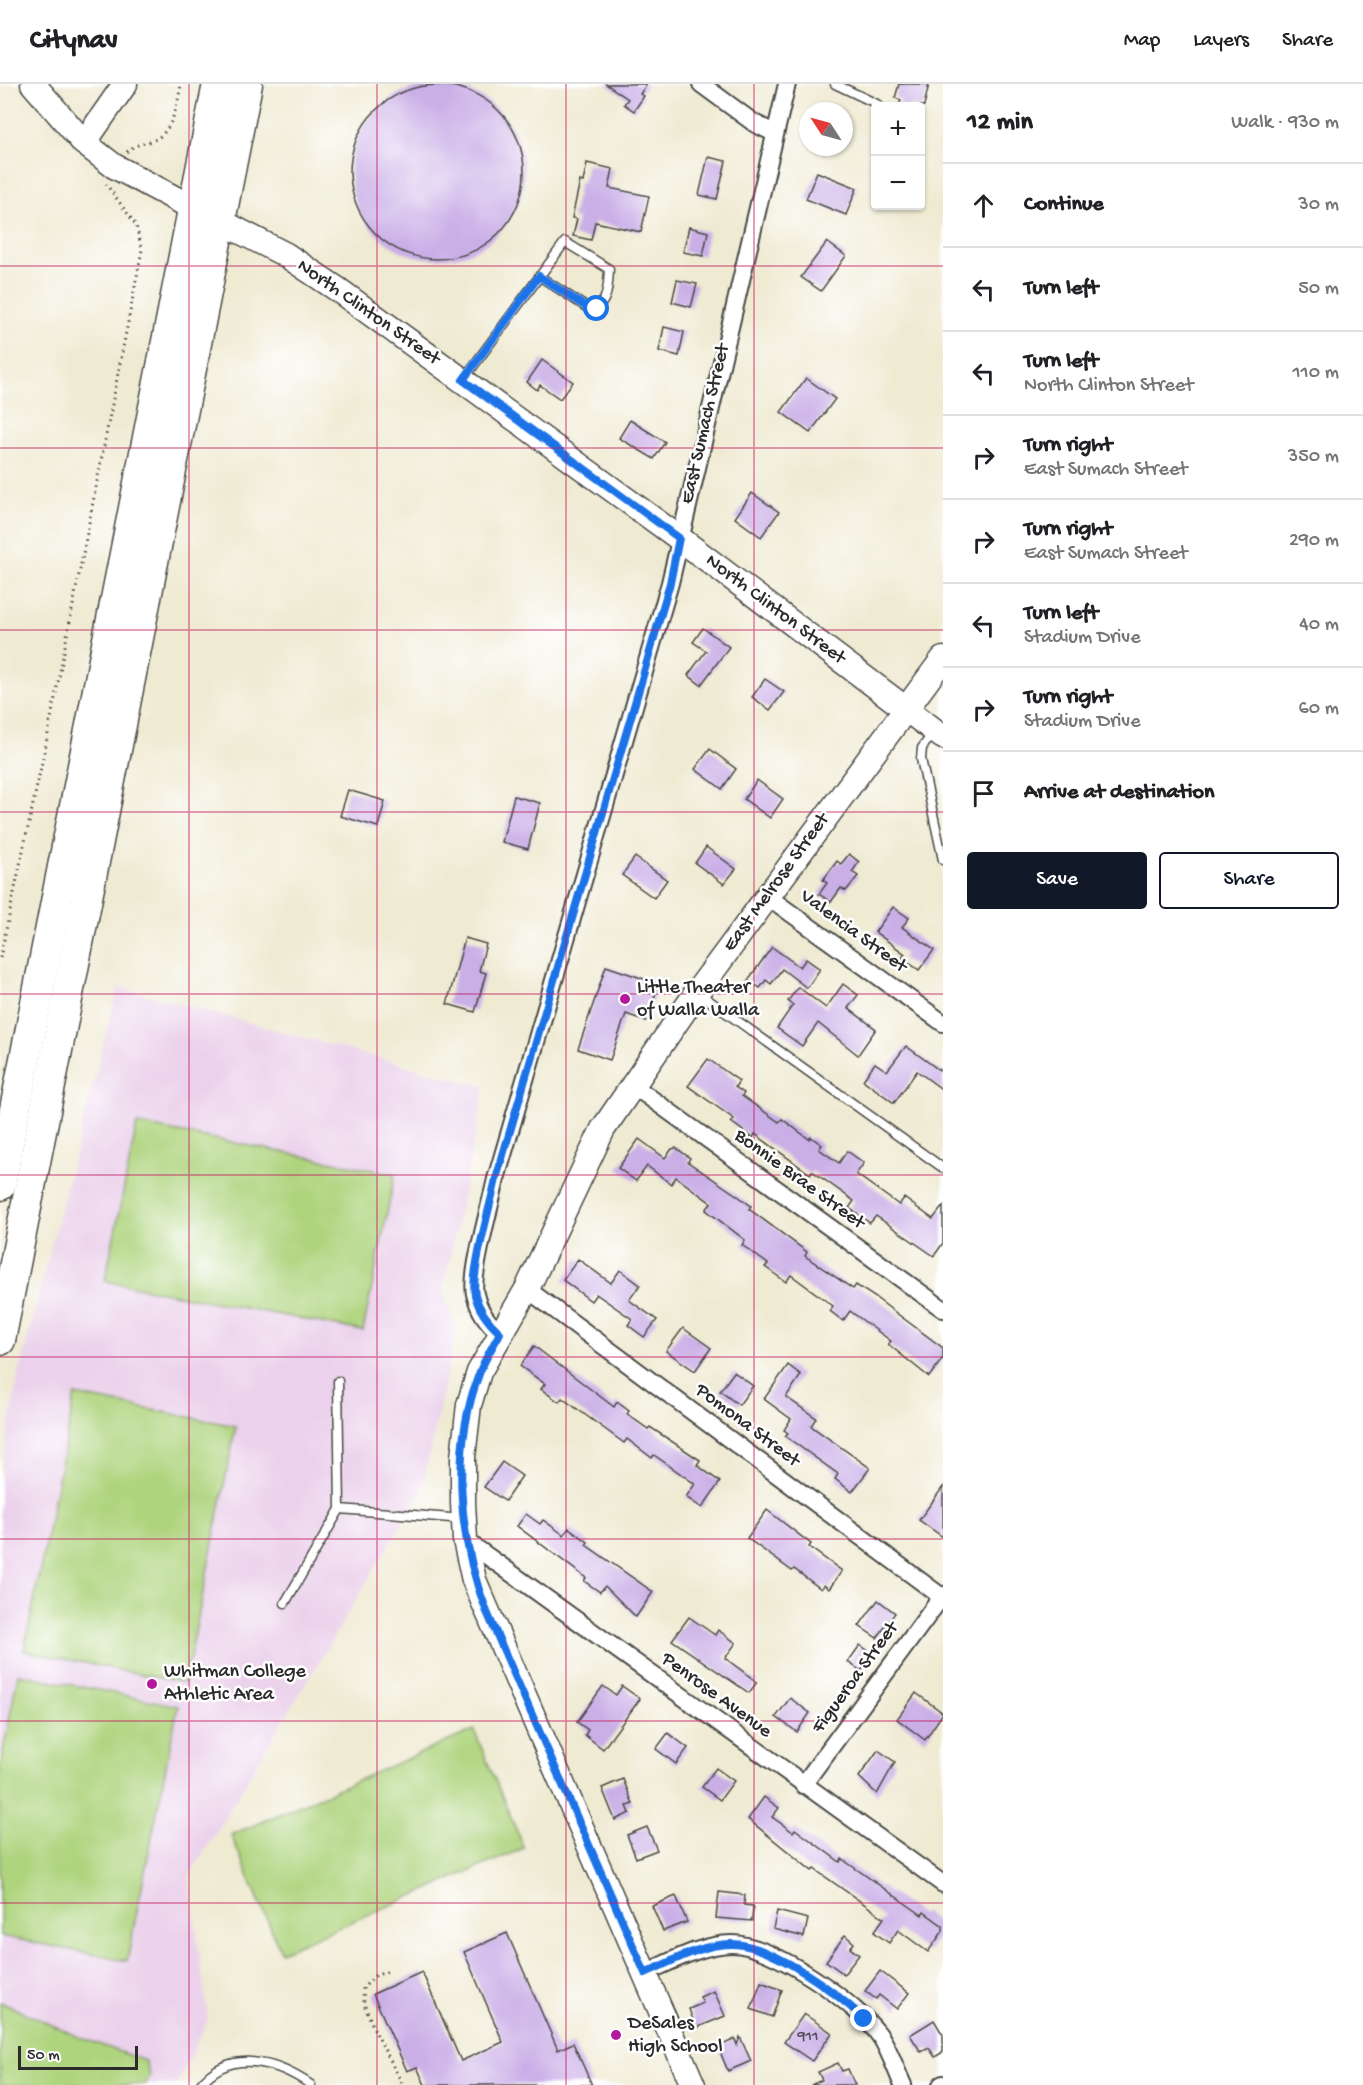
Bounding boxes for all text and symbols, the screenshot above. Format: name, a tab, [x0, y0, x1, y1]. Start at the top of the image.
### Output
text: Citynav	[30, 25, 118, 58]
text: Map	[1124, 29, 1160, 54]
text: Layers	[1193, 29, 1249, 54]
text: Share	[1282, 29, 1333, 54]
north arrow	[799, 102, 853, 156]
map controls	[871, 102, 925, 210]
button: +	[871, 102, 925, 156]
text: 12 min	[967, 108, 1033, 139]
text: Walk · 930 m	[1231, 112, 1339, 135]
button: −	[871, 156, 925, 210]
icon: ahead	[967, 189, 1000, 222]
text: Continue	[1024, 192, 1104, 218]
text: 30 m	[1298, 194, 1339, 217]
street label: North Clinton Street	[292, 255, 445, 372]
icon: left	[967, 273, 1000, 306]
text: Turn left	[1024, 276, 1098, 302]
text: 50 m	[1298, 278, 1339, 301]
route start	[583, 295, 609, 321]
street label: East Sumach Street	[676, 340, 736, 506]
text: Turn left	[1024, 349, 1098, 375]
icon: left	[967, 357, 1000, 390]
text: 110 m	[1293, 362, 1339, 385]
text: North Clinton Street	[1024, 375, 1193, 398]
text: Turn right	[1024, 433, 1112, 459]
icon: right	[967, 441, 1000, 474]
text: 350 m	[1288, 446, 1339, 469]
text: East Sumach Street	[1024, 459, 1187, 482]
text: Turn right	[1024, 517, 1112, 543]
icon: right	[967, 525, 1000, 558]
text: 290 m	[1289, 530, 1339, 553]
text: East Sumach Street	[1024, 543, 1187, 566]
street label: North Clinton Street	[700, 550, 851, 671]
text: Turn left	[1024, 601, 1098, 627]
icon: left	[967, 609, 1000, 642]
text: 40 m	[1299, 614, 1339, 637]
text: Stadium Drive	[1024, 627, 1141, 650]
text: Turn right	[1024, 685, 1112, 711]
icon: right	[967, 693, 1000, 726]
text: 60 m	[1299, 698, 1339, 721]
text: Stadium Drive	[1024, 711, 1141, 734]
icon: arrive	[967, 777, 1000, 810]
text: Arrive at destination	[1024, 780, 1214, 806]
street label: East Melrose Street	[719, 808, 836, 957]
button: Save	[967, 852, 1147, 909]
button: Share	[1159, 852, 1339, 909]
street label: Valencia Street	[794, 885, 913, 980]
place label: Little Theater of Walla Walla	[637, 977, 760, 1023]
marker: Little Theater of Walla Walla	[618, 992, 632, 1006]
street label: Bonnie Brae Street	[728, 1124, 870, 1236]
street label: Pomona Street	[689, 1379, 805, 1474]
street label: Figueroa Street	[807, 1616, 905, 1739]
street label: Penrose Avenue	[655, 1648, 776, 1744]
place label: Whitman College Athletic Area	[164, 1661, 307, 1707]
marker: Whitman College Athletic Area	[145, 1677, 159, 1691]
route end	[850, 2005, 876, 2031]
place label: DeSales High School	[626, 2013, 723, 2059]
marker: DeSales High School	[609, 2028, 623, 2042]
house number: 911	[797, 2028, 818, 2047]
scale bar	[18, 2043, 138, 2070]
text: 50 m	[27, 2047, 60, 2066]

